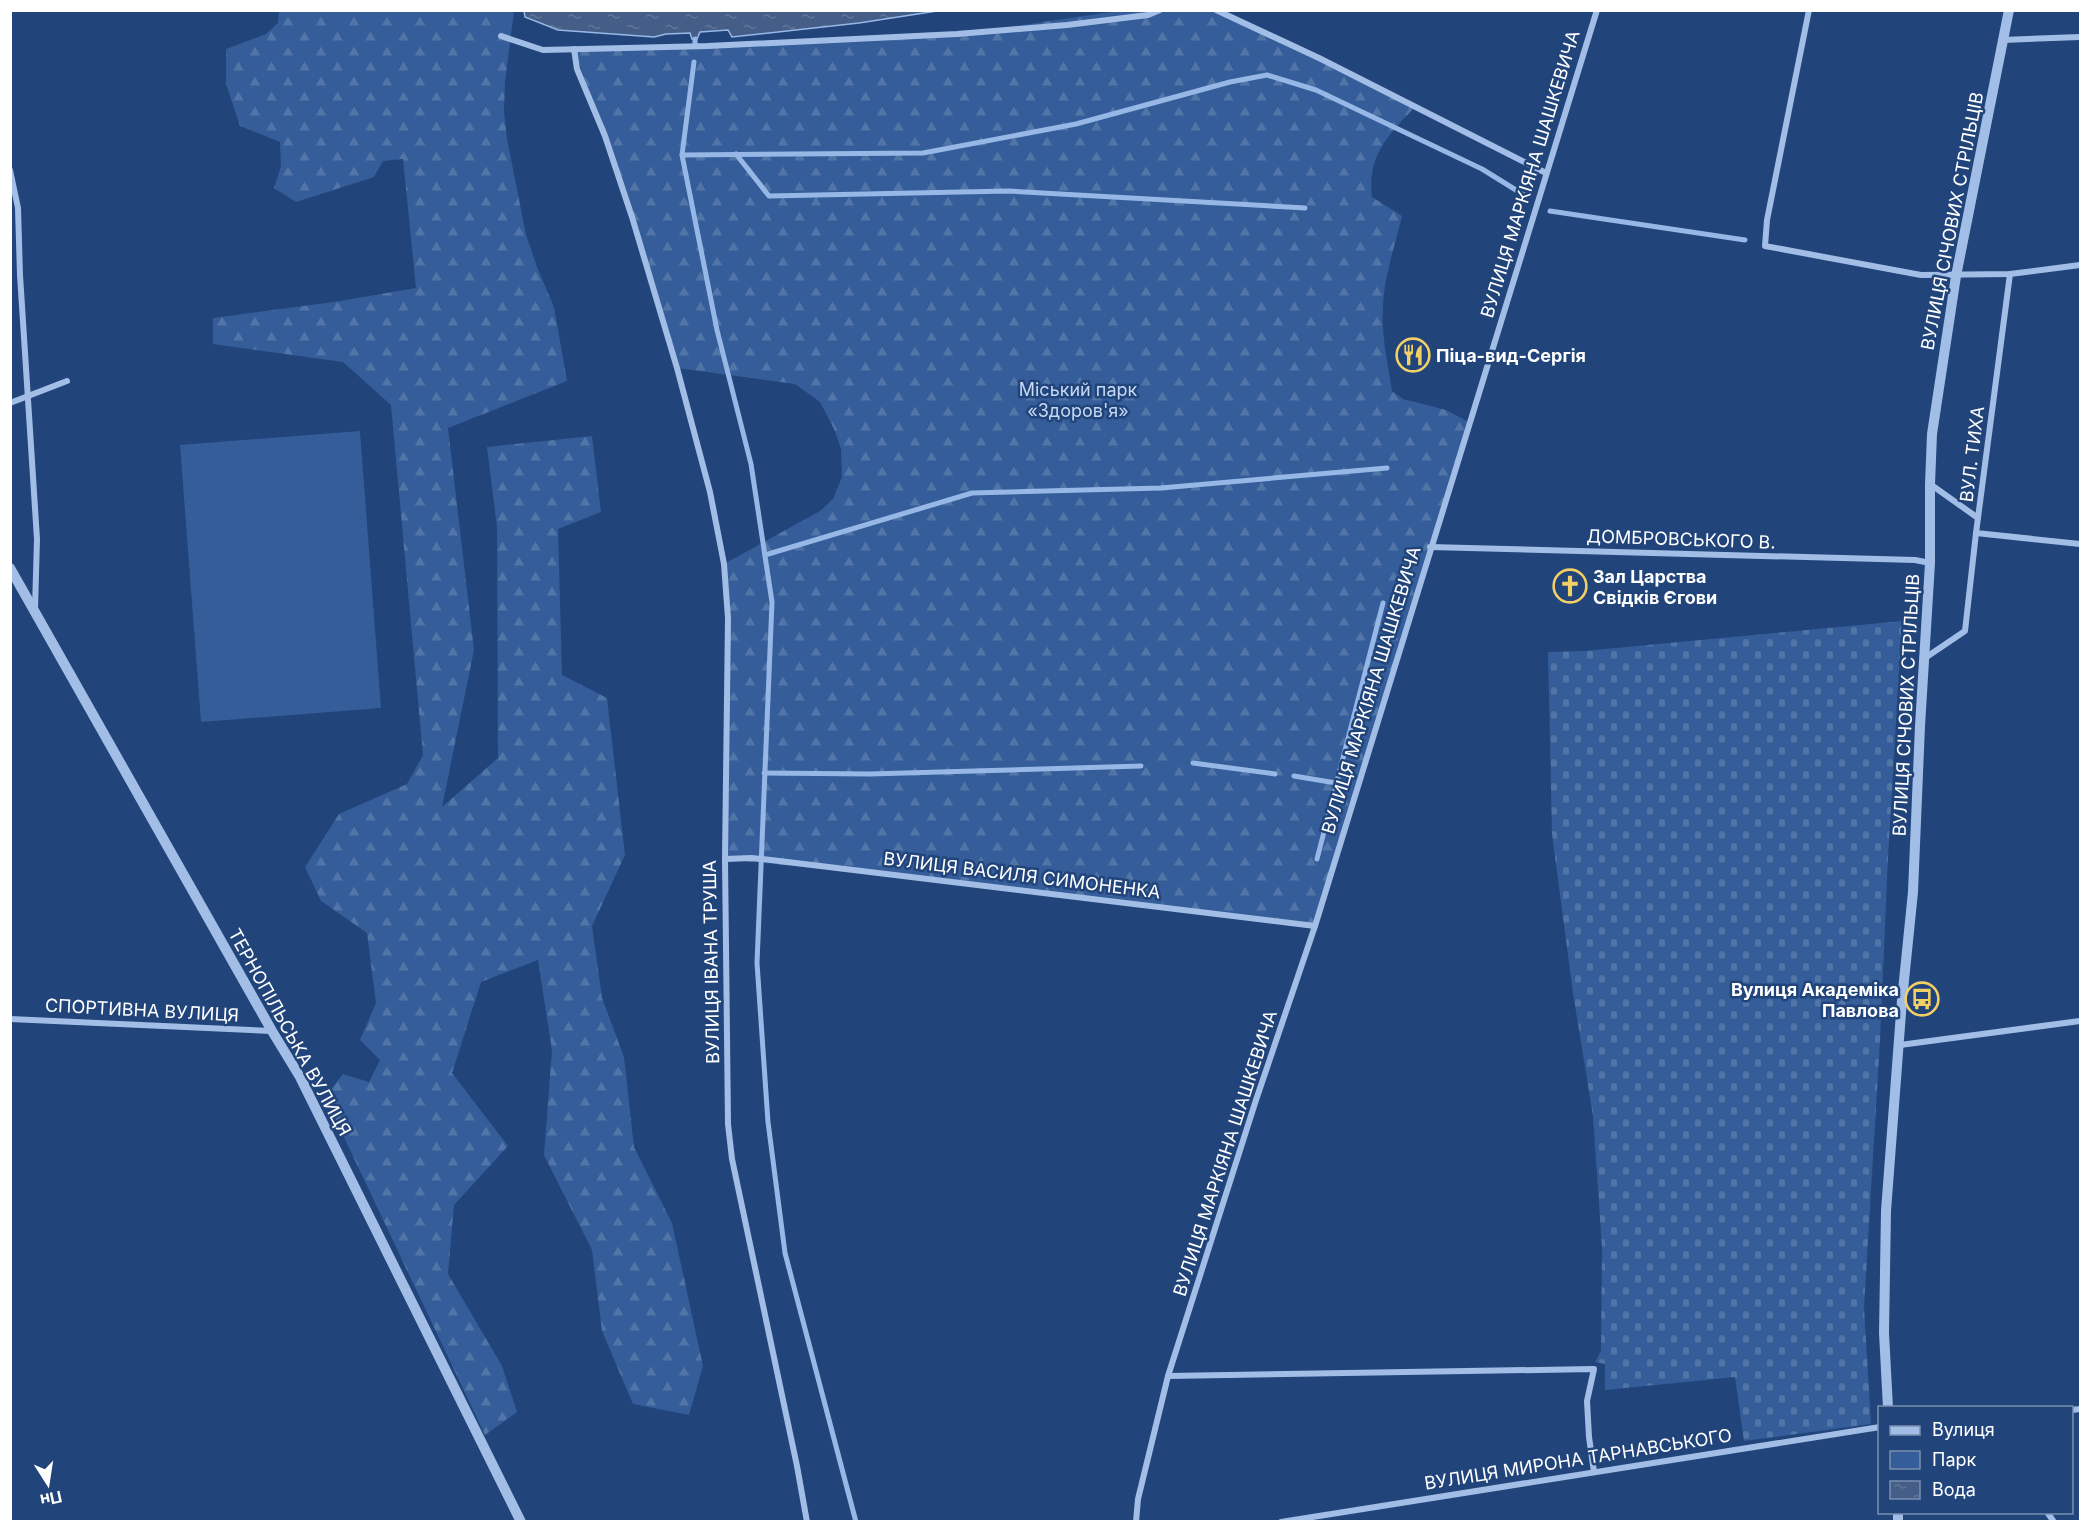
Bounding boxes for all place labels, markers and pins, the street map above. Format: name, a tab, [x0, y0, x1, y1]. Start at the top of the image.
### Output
restaurant icon: Піца-вид-Сергія	[1395, 337, 1431, 373]
place label: Піца-вид-Сергія	[1436, 345, 1586, 366]
place label: Зал Царства Свідків Єгови	[1593, 566, 1717, 608]
church icon: Зал Царства Свідків Єгови	[1552, 568, 1588, 604]
place label: Вулиця Академіка Павлова	[1731, 979, 1899, 1021]
bus stop icon: Вулиця Академіка Павлова	[1904, 981, 1940, 1017]

